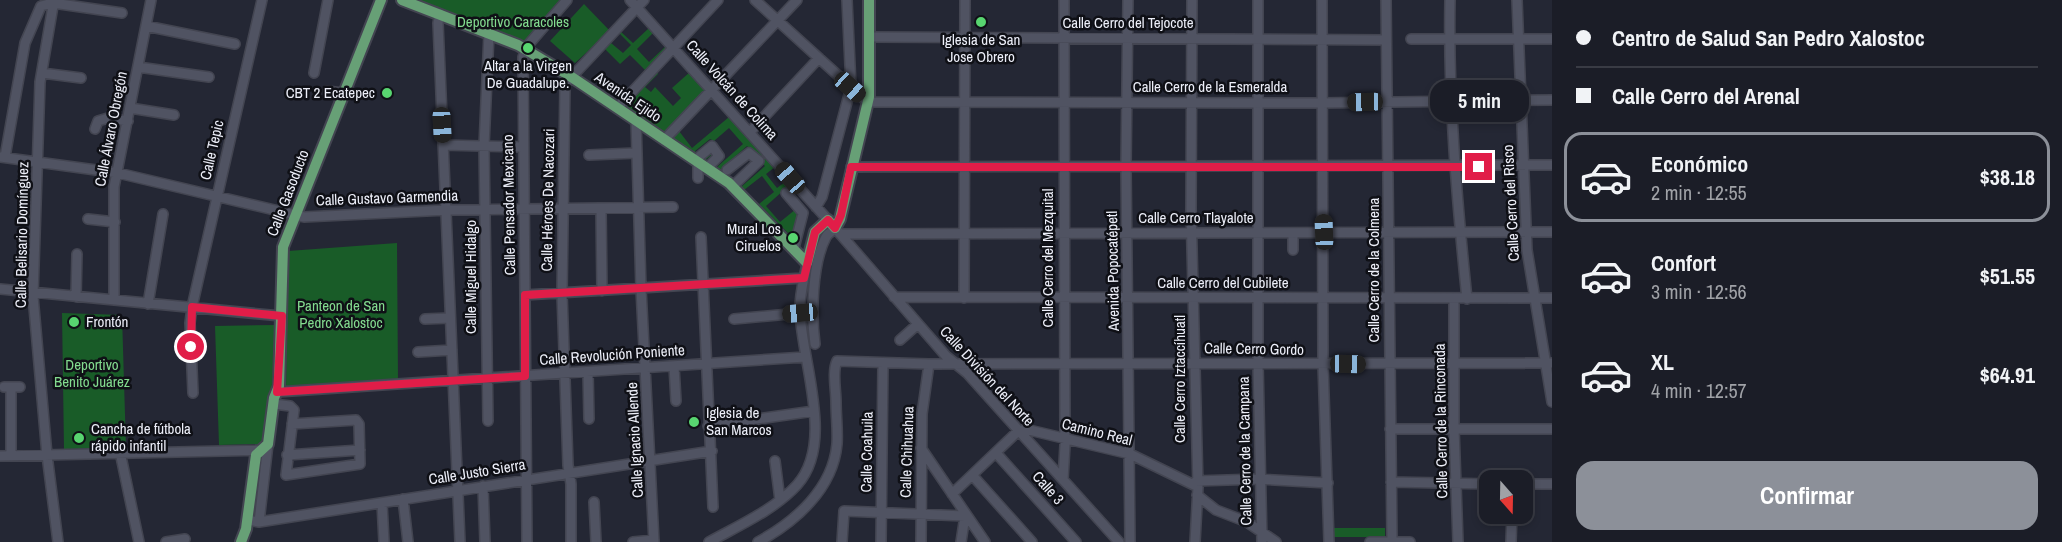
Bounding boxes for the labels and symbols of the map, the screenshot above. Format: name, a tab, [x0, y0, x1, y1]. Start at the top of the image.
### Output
park label: Deportivo Caracoles	[457, 11, 569, 32]
street label: Calle Cerro del Tejocote	[1062, 12, 1194, 33]
marker: Iglesia de San Jose Obrero	[974, 15, 988, 29]
place label: Iglesia de San Jose Obrero	[942, 29, 1020, 67]
street label: Calle Volcán de Colima	[682, 35, 783, 144]
marker: Altar a la Virgen De Guadalupe.	[521, 41, 535, 55]
place label: Altar a la Virgen De Guadalupe.	[483, 55, 572, 93]
street label: Avenida Ejido	[590, 66, 666, 127]
car	[831, 68, 869, 106]
street label: Calle Álvaro Obregón	[89, 70, 132, 188]
street label: Calle Cerro de la Esmeralda	[1133, 76, 1287, 97]
callout: 5 min	[1430, 80, 1528, 122]
place label: CBT 2 Ecatepec	[286, 82, 375, 103]
marker: CBT 2 Ecatepec	[380, 86, 394, 100]
car	[1347, 93, 1383, 111]
car	[432, 107, 452, 143]
street label: Calle Tepic	[194, 118, 229, 182]
street label: Calle Héroes De Nacozari	[536, 128, 559, 272]
street label: Calle Pensador Mexicano	[497, 134, 520, 276]
street label: Calle Cerro del Risco	[1497, 144, 1524, 262]
street label: Calle Gasoducto	[261, 146, 314, 239]
route end	[1465, 153, 1492, 180]
car	[771, 159, 809, 197]
street label: Calle Belisario Domínguez	[10, 162, 33, 308]
street label: Calle Gustavo Garmendia	[316, 185, 459, 210]
street label: Calle Cerro del Mezquital	[1037, 189, 1058, 327]
street label: Calle Cerro de la Colmena	[1363, 197, 1384, 342]
street label: Calle Cerro Tlayalote	[1138, 207, 1254, 228]
street label: Avenida Popocatépetl	[1101, 211, 1124, 332]
car	[1314, 214, 1334, 250]
place label: Mural Los Ciruelos	[727, 218, 781, 256]
street label: Calle Miguel Hidalgo	[460, 220, 481, 334]
marker: Mural Los Ciruelos	[786, 231, 800, 245]
street label: Calle Cerro del Cubilete	[1157, 272, 1289, 293]
park label: Panteon de San Pedro Xalostoc	[297, 295, 385, 333]
car	[781, 302, 819, 324]
place label: Frontón	[86, 311, 128, 332]
marker: Frontón	[67, 315, 81, 329]
street label: Calle Cerro Iztaccíhuatl	[1169, 315, 1190, 443]
street label: Calle División del Norte	[935, 321, 1039, 430]
route start	[177, 333, 204, 360]
street label: Calle Cerro Gordo	[1204, 337, 1304, 360]
street label: Calle Revolución Poniente	[539, 339, 685, 370]
street label: Calle Cerro de la Rinconada	[1429, 343, 1452, 499]
park label: Deportivo Benito Juárez	[54, 354, 130, 392]
car	[1330, 355, 1366, 373]
street label: Calle Cerro de la Campana	[1233, 376, 1256, 526]
street label: Calle Ignacio Allende	[621, 382, 648, 498]
place label: Iglesia de San Marcos	[706, 402, 772, 440]
street label: Calle Chihuahua	[894, 406, 919, 498]
street label: Calle Coahuila	[855, 411, 878, 493]
street label: Camino Real	[1060, 413, 1134, 450]
marker: Iglesia de San Marcos	[687, 415, 701, 429]
place label: Cancha de fútbola rápido infantil	[91, 418, 191, 456]
marker: Cancha de fútbola rápido infantil	[72, 431, 86, 445]
street label: Calle Justo Sierra	[427, 453, 527, 490]
street label: Calle 3	[1028, 466, 1069, 509]
north arrow	[1479, 470, 1533, 524]

